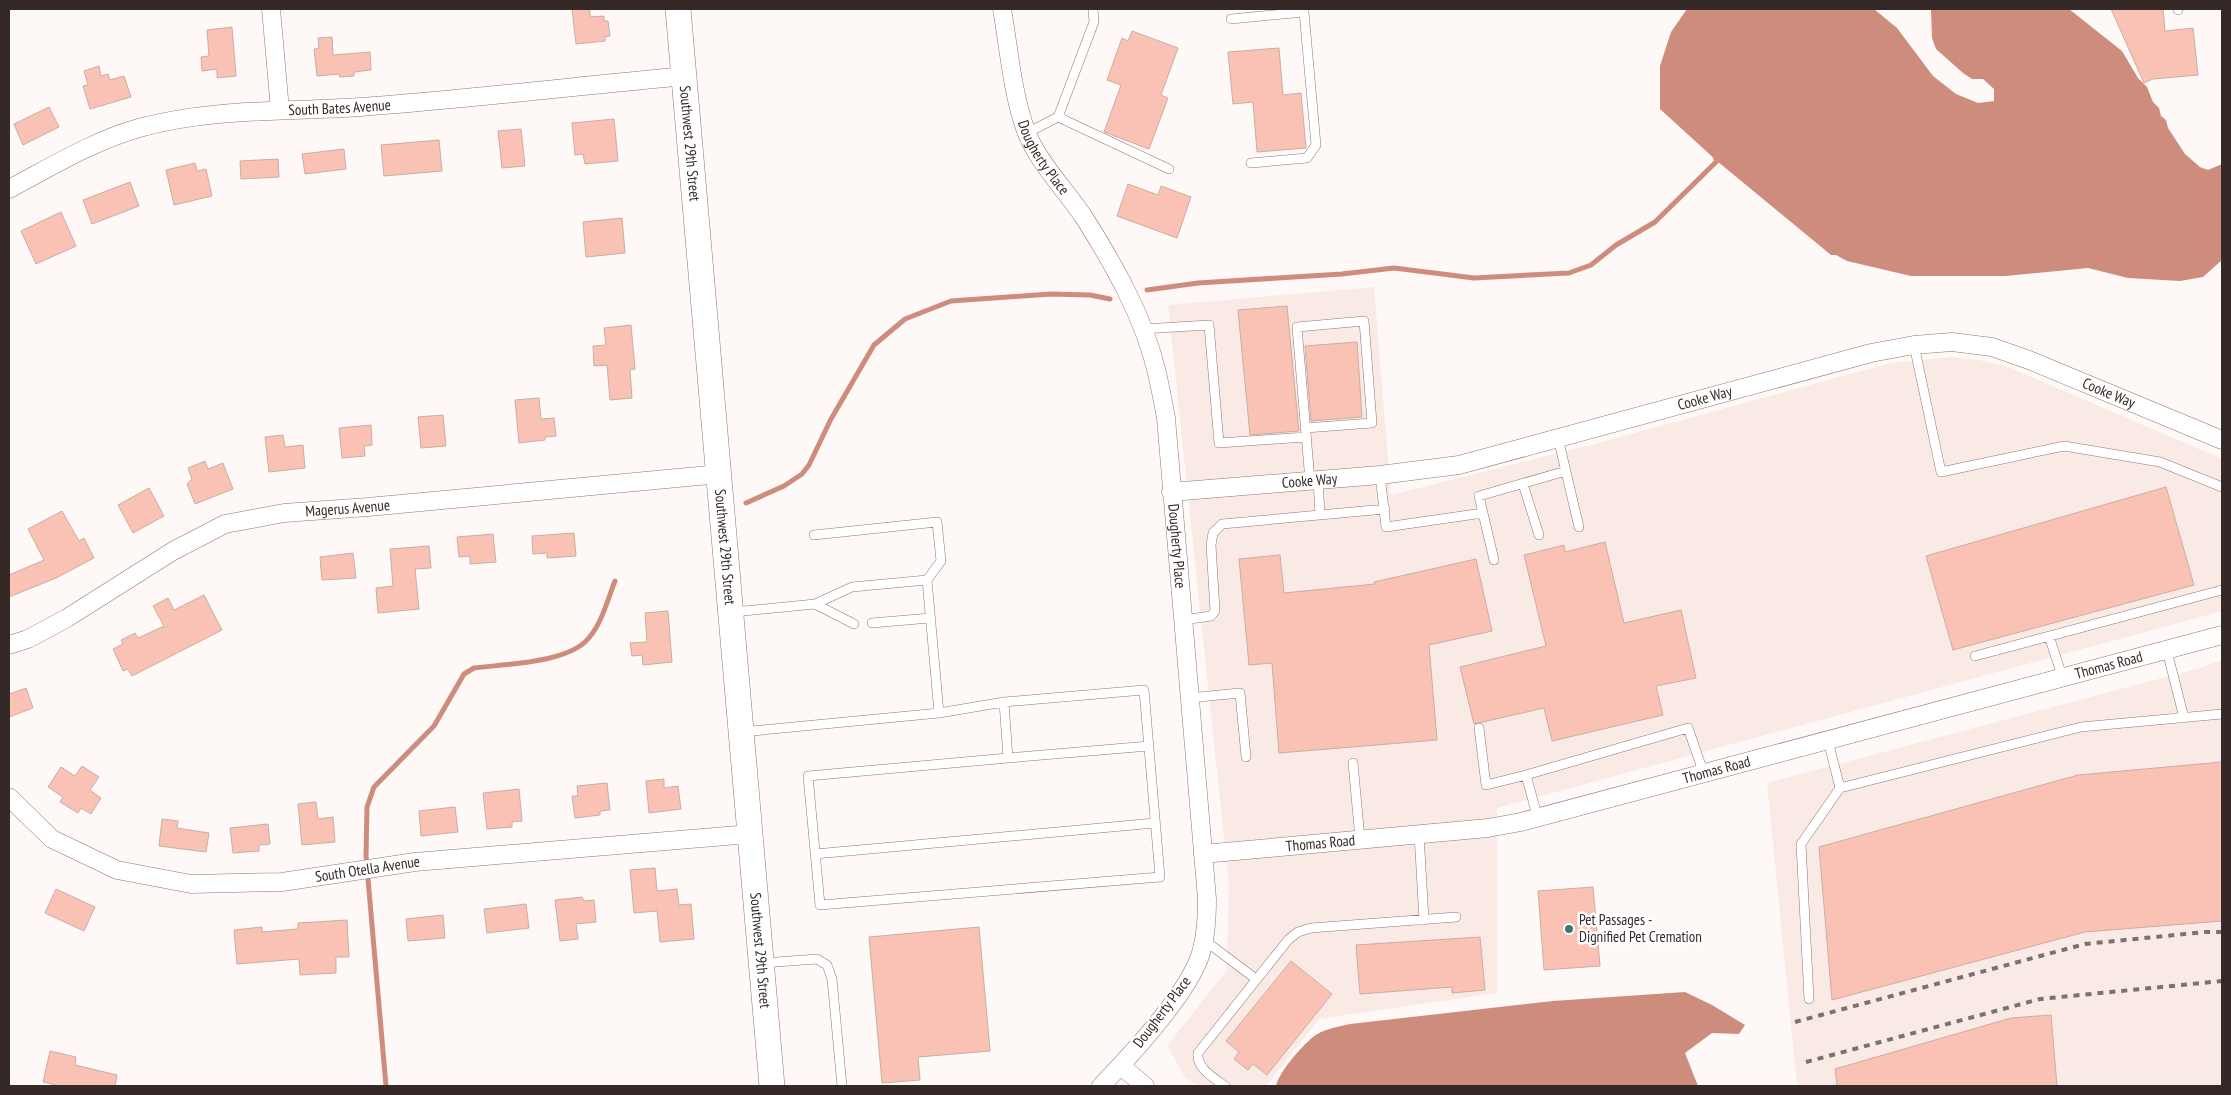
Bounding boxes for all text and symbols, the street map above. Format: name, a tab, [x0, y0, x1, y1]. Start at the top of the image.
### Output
street label: Southwest 29th Street	[676, 85, 705, 202]
street label: South Bates Avenue	[288, 95, 392, 119]
street label: Dougherty Place	[1014, 118, 1074, 198]
street label: Cooke Way	[2080, 373, 2139, 412]
street label: Cooke Way	[1675, 381, 1734, 414]
street label: Cooke Way	[1281, 468, 1338, 492]
street label: Southwest 29th Street	[711, 488, 740, 606]
street label: Magerus Avenue	[305, 495, 391, 520]
street label: Dougherty Place	[1164, 503, 1190, 589]
street label: Thomas Road	[2073, 647, 2145, 683]
street label: Thomas Road	[1680, 751, 1752, 788]
street label: Thomas Road	[1285, 830, 1356, 855]
street label: South Otella Avenue	[314, 852, 421, 886]
street label: Southwest 29th Street	[746, 892, 775, 1009]
place label: Pet Passages - Dignified Pet Cremation	[1579, 910, 1702, 946]
marker: Pet Passages - Dignified Pet Cremation	[1563, 923, 1575, 935]
street label: Dougherty Place	[1129, 972, 1195, 1051]

